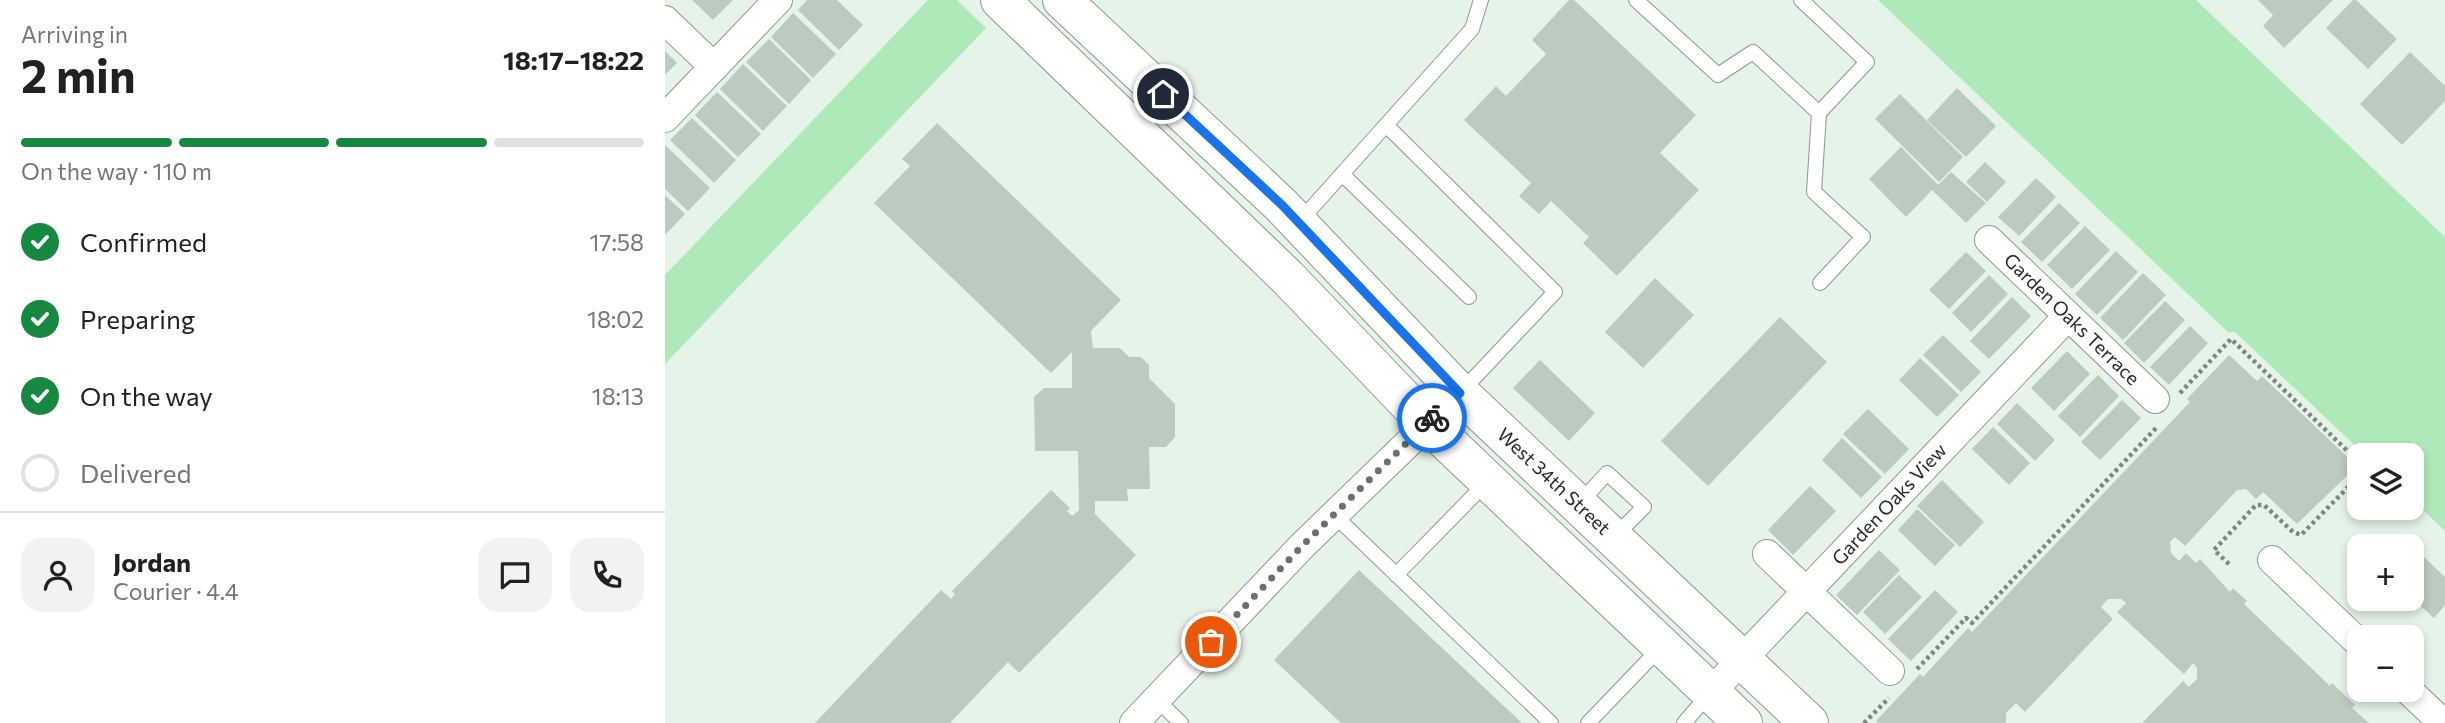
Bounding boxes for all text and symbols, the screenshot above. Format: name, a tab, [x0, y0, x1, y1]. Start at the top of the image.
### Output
text: Arriving in	[21, 20, 128, 48]
text: 18:17–18:22	[503, 44, 644, 75]
text: 2 min	[21, 46, 136, 102]
pin	[1133, 64, 1193, 124]
icon: home	[1144, 75, 1182, 113]
text: On the way · 110 m	[21, 157, 212, 185]
icon: check	[21, 223, 59, 261]
text: Confirmed	[80, 226, 207, 257]
text: 17:58	[589, 228, 644, 256]
street label: Garden Oaks Terrace	[2000, 248, 2145, 389]
icon: check	[21, 300, 59, 338]
text: Preparing	[80, 303, 195, 334]
text: 18:02	[587, 305, 644, 333]
icon: check	[21, 377, 59, 415]
text: On the way	[80, 380, 213, 411]
text: 18:13	[592, 382, 644, 410]
courier	[1397, 383, 1467, 453]
icon: bike	[1413, 399, 1451, 437]
street label: West 34th Street	[1493, 422, 1616, 539]
street label: Garden Oaks View	[1826, 438, 1951, 569]
map controls	[2347, 443, 2424, 702]
button: layers	[2347, 443, 2424, 520]
text: Delivered	[80, 457, 191, 488]
button: +	[2347, 534, 2424, 611]
button: person	[21, 538, 95, 612]
button: chat	[478, 538, 552, 612]
button: phone	[570, 538, 644, 612]
text: Jordan	[113, 546, 191, 577]
text: Courier · 4.4	[113, 577, 239, 605]
pin	[1181, 612, 1241, 672]
icon: bag	[1192, 623, 1230, 661]
button: −	[2347, 625, 2424, 702]

